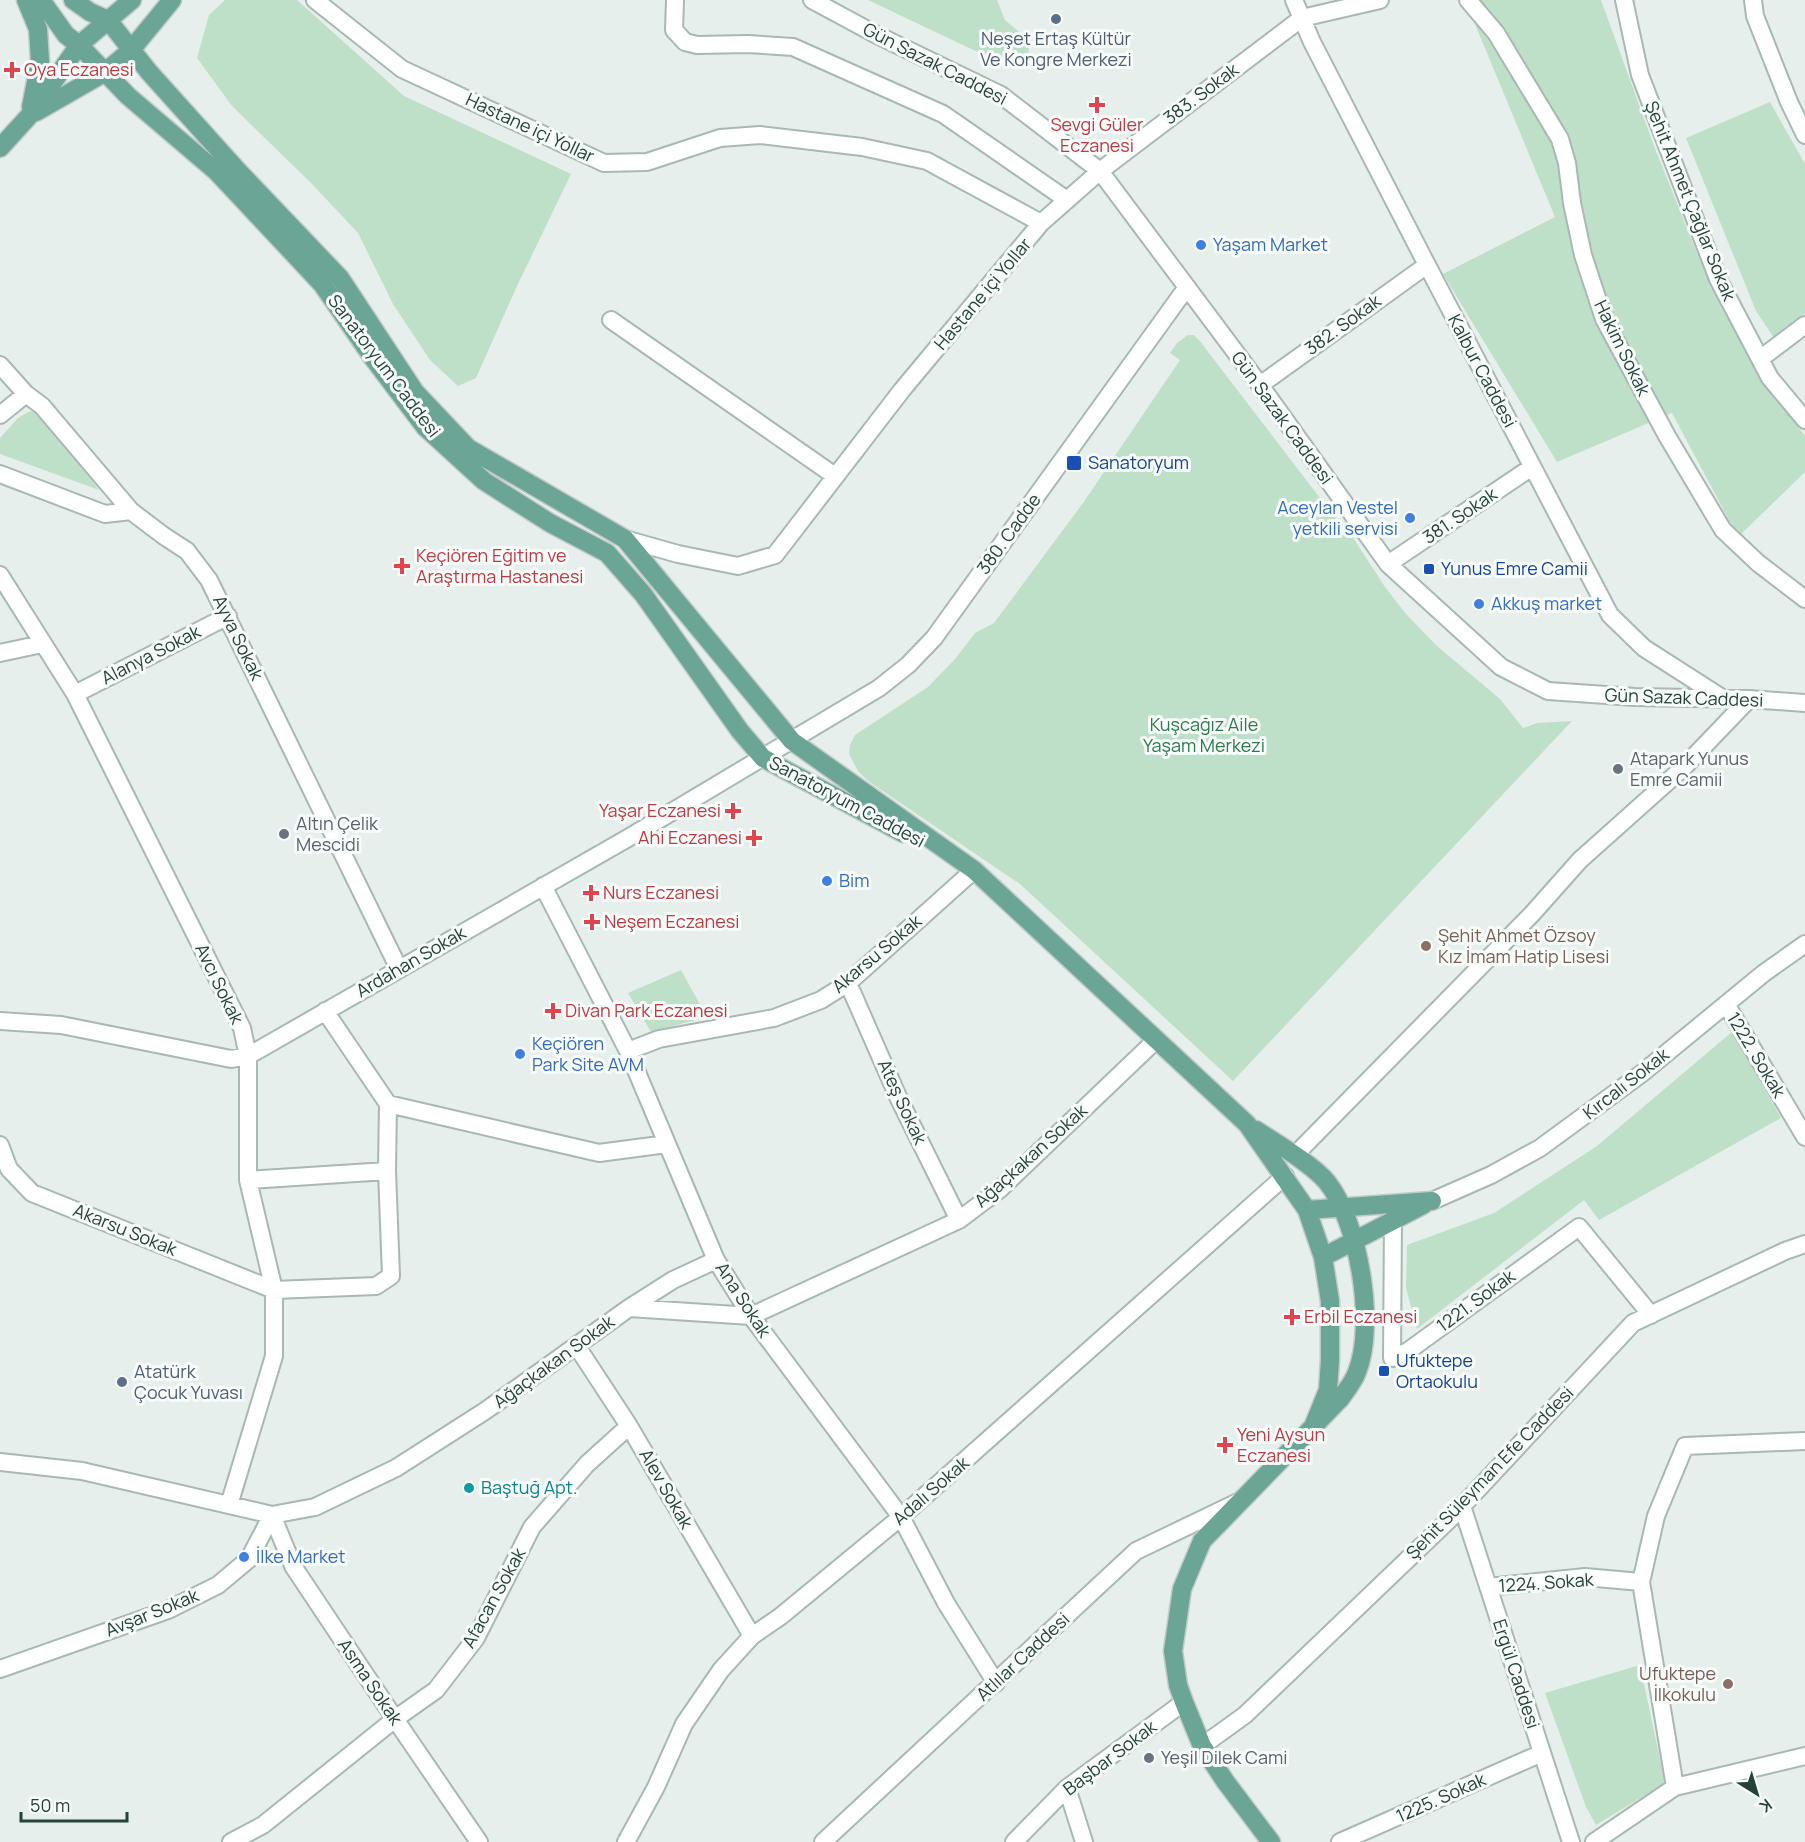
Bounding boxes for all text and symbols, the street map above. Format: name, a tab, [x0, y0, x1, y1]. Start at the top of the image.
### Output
marker: Neşet Ertaş Kültür Ve Kongre Merkezi	[1049, 12, 1063, 26]
street label: Gün Sazak Caddesi	[859, 16, 1012, 110]
place label: Neşet Ertaş Kültür Ve Kongre Merkezi	[980, 26, 1132, 71]
street label: 383. Sokak	[1158, 56, 1244, 129]
place label: Oya Eczanesi	[24, 57, 134, 81]
marker: Oya Eczanesi	[5, 63, 19, 77]
street label: Hastane içi Yollar	[462, 87, 599, 168]
street label: Şehit Ahmet Çağlar Sokak	[1640, 97, 1742, 305]
marker: Sevgi Güler Eczanesi	[1090, 98, 1104, 112]
place label: Sevgi Güler Eczanesi	[1050, 112, 1144, 157]
street label: Hastane içi Yollar	[928, 232, 1037, 355]
place label: Yaşam Market	[1213, 232, 1328, 256]
marker: Yaşam Market	[1194, 238, 1208, 252]
street label: 382. Sokak	[1300, 288, 1386, 360]
street label: Sanatoryum Caddesi	[323, 289, 446, 442]
street label: Hakim Sokak	[1589, 296, 1657, 400]
street label: Kalbur Caddesi	[1443, 310, 1523, 431]
street label: Gün Sazak Caddesi	[1226, 346, 1339, 489]
place label: Sanatoryum	[1088, 450, 1189, 474]
marker: Sanatoryum	[1065, 454, 1083, 472]
street label: 381. Sokak	[1418, 481, 1502, 549]
street label: 380. Cadde	[971, 488, 1046, 579]
place label: Aceylan Vestel yetkili servisi	[1277, 495, 1398, 540]
marker: Aceylan Vestel yetkili servisi	[1403, 511, 1417, 525]
place label: Keçiören Eğitim ve Araştırma Hastanesi	[416, 543, 584, 588]
place label: Yunus Emre Camii	[1441, 556, 1588, 580]
marker: Keçiören Eğitim ve Araştırma Hastanesi	[393, 557, 411, 575]
marker: Yunus Emre Camii	[1422, 562, 1436, 576]
street label: Ayva Sokak	[208, 591, 270, 685]
place label: Akkuş market	[1491, 591, 1602, 615]
marker: Akkuş market	[1472, 597, 1486, 611]
street label: Alanya Sokak	[97, 618, 205, 689]
street label: Gün Sazak Caddesi	[1604, 682, 1764, 712]
park label: Kuşcağız Aile Yaşam Merkezi	[1143, 712, 1265, 757]
place label: Atapark Yunus Emre Camii	[1630, 746, 1749, 791]
street label: Sanatoryum Caddesi	[765, 750, 930, 852]
marker: Atapark Yunus Emre Camii	[1611, 762, 1625, 776]
place label: Yaşar Eczanesi	[599, 798, 721, 822]
marker: Yaşar Eczanesi	[726, 804, 740, 818]
place label: Altın Çelik Mescidi	[296, 811, 379, 856]
place label: Ahi Eczanesi	[638, 825, 742, 849]
marker: Altın Çelik Mescidi	[277, 827, 291, 841]
marker: Ahi Eczanesi	[747, 831, 761, 845]
place label: Bim	[839, 868, 870, 892]
marker: Bim	[820, 874, 834, 888]
place label: Nurs Eczanesi	[603, 880, 719, 904]
marker: Nurs Eczanesi	[584, 886, 598, 900]
street label: Akarsu Sokak	[827, 908, 927, 998]
place label: Neşem Eczanesi	[604, 909, 739, 933]
marker: Neşem Eczanesi	[585, 915, 599, 929]
street label: Ardahan Sokak	[351, 919, 471, 1002]
place label: Şehit Ahmet Özsoy Kız İmam Hatip Lisesi	[1438, 923, 1609, 968]
street label: Avcı Sokak	[190, 939, 250, 1029]
marker: Şehit Ahmet Özsoy Kız İmam Hatip Lisesi	[1419, 939, 1433, 953]
place label: Divan Park Eczanesi	[565, 998, 728, 1022]
marker: Divan Park Eczanesi	[546, 1004, 560, 1018]
street label: 1222. Sokak	[1722, 1007, 1792, 1103]
place label: Keçiören Park Site AVM	[532, 1031, 644, 1076]
street label: Kırcalı Sokak	[1578, 1041, 1674, 1124]
marker: Keçiören Park Site AVM	[513, 1047, 527, 1061]
street label: Ateş Sokak	[873, 1055, 933, 1149]
street label: Ağaçkakan Sokak	[969, 1098, 1093, 1212]
street label: Akarsu Sokak	[70, 1197, 182, 1261]
street label: Ana Sokak	[711, 1257, 778, 1343]
street label: 1221. Sokak	[1431, 1263, 1520, 1337]
place label: Erbil Eczanesi	[1304, 1304, 1417, 1328]
street label: Ağaçkakan Sokak	[488, 1309, 619, 1413]
marker: Erbil Eczanesi	[1285, 1310, 1299, 1324]
place label: Ufuktepe Ortaokulu	[1396, 1348, 1478, 1393]
place label: Atatürk Çocuk Yuvası	[134, 1359, 243, 1404]
marker: Ufuktepe Ortaokulu	[1377, 1364, 1391, 1378]
marker: Atatürk Çocuk Yuvası	[115, 1375, 129, 1389]
street label: Şehit Süleyman Efe Caddesi	[1400, 1381, 1578, 1564]
place label: Yeni Aysun Eczanesi	[1237, 1422, 1325, 1467]
marker: Yeni Aysun Eczanesi	[1218, 1438, 1232, 1452]
street label: Alev Sokak	[634, 1444, 700, 1534]
street label: Adalı Sokak	[887, 1450, 974, 1530]
place label: Baştuğ Apt.	[481, 1475, 577, 1499]
marker: Baştuğ Apt.	[462, 1481, 476, 1495]
street label: Afacan Sokak	[456, 1542, 531, 1652]
place label: İlke Market	[256, 1544, 345, 1568]
marker: İlke Market	[237, 1550, 251, 1564]
street label: 1224. Sokak	[1498, 1567, 1595, 1597]
street label: Avşar Sokak	[101, 1582, 203, 1642]
street label: Atlılar Caddesi	[970, 1607, 1074, 1706]
street label: Ergül Caddesi	[1488, 1616, 1546, 1732]
street label: Asma Sokak	[333, 1634, 409, 1730]
place label: Ufuktepe İlkokulu	[1639, 1661, 1716, 1706]
marker: Ufuktepe İlkokulu	[1721, 1677, 1735, 1691]
street label: Başbar Sokak	[1058, 1714, 1162, 1800]
place label: Yeşil Dilek Cami	[1161, 1745, 1287, 1769]
marker: Yeşil Dilek Cami	[1142, 1751, 1156, 1765]
north arrow	[1727, 1764, 1787, 1824]
street label: 1225. Sokak	[1392, 1766, 1490, 1828]
scale bar	[21, 1785, 128, 1823]
text: 50 m	[30, 1793, 70, 1817]
text: K	[1755, 1794, 1777, 1818]

